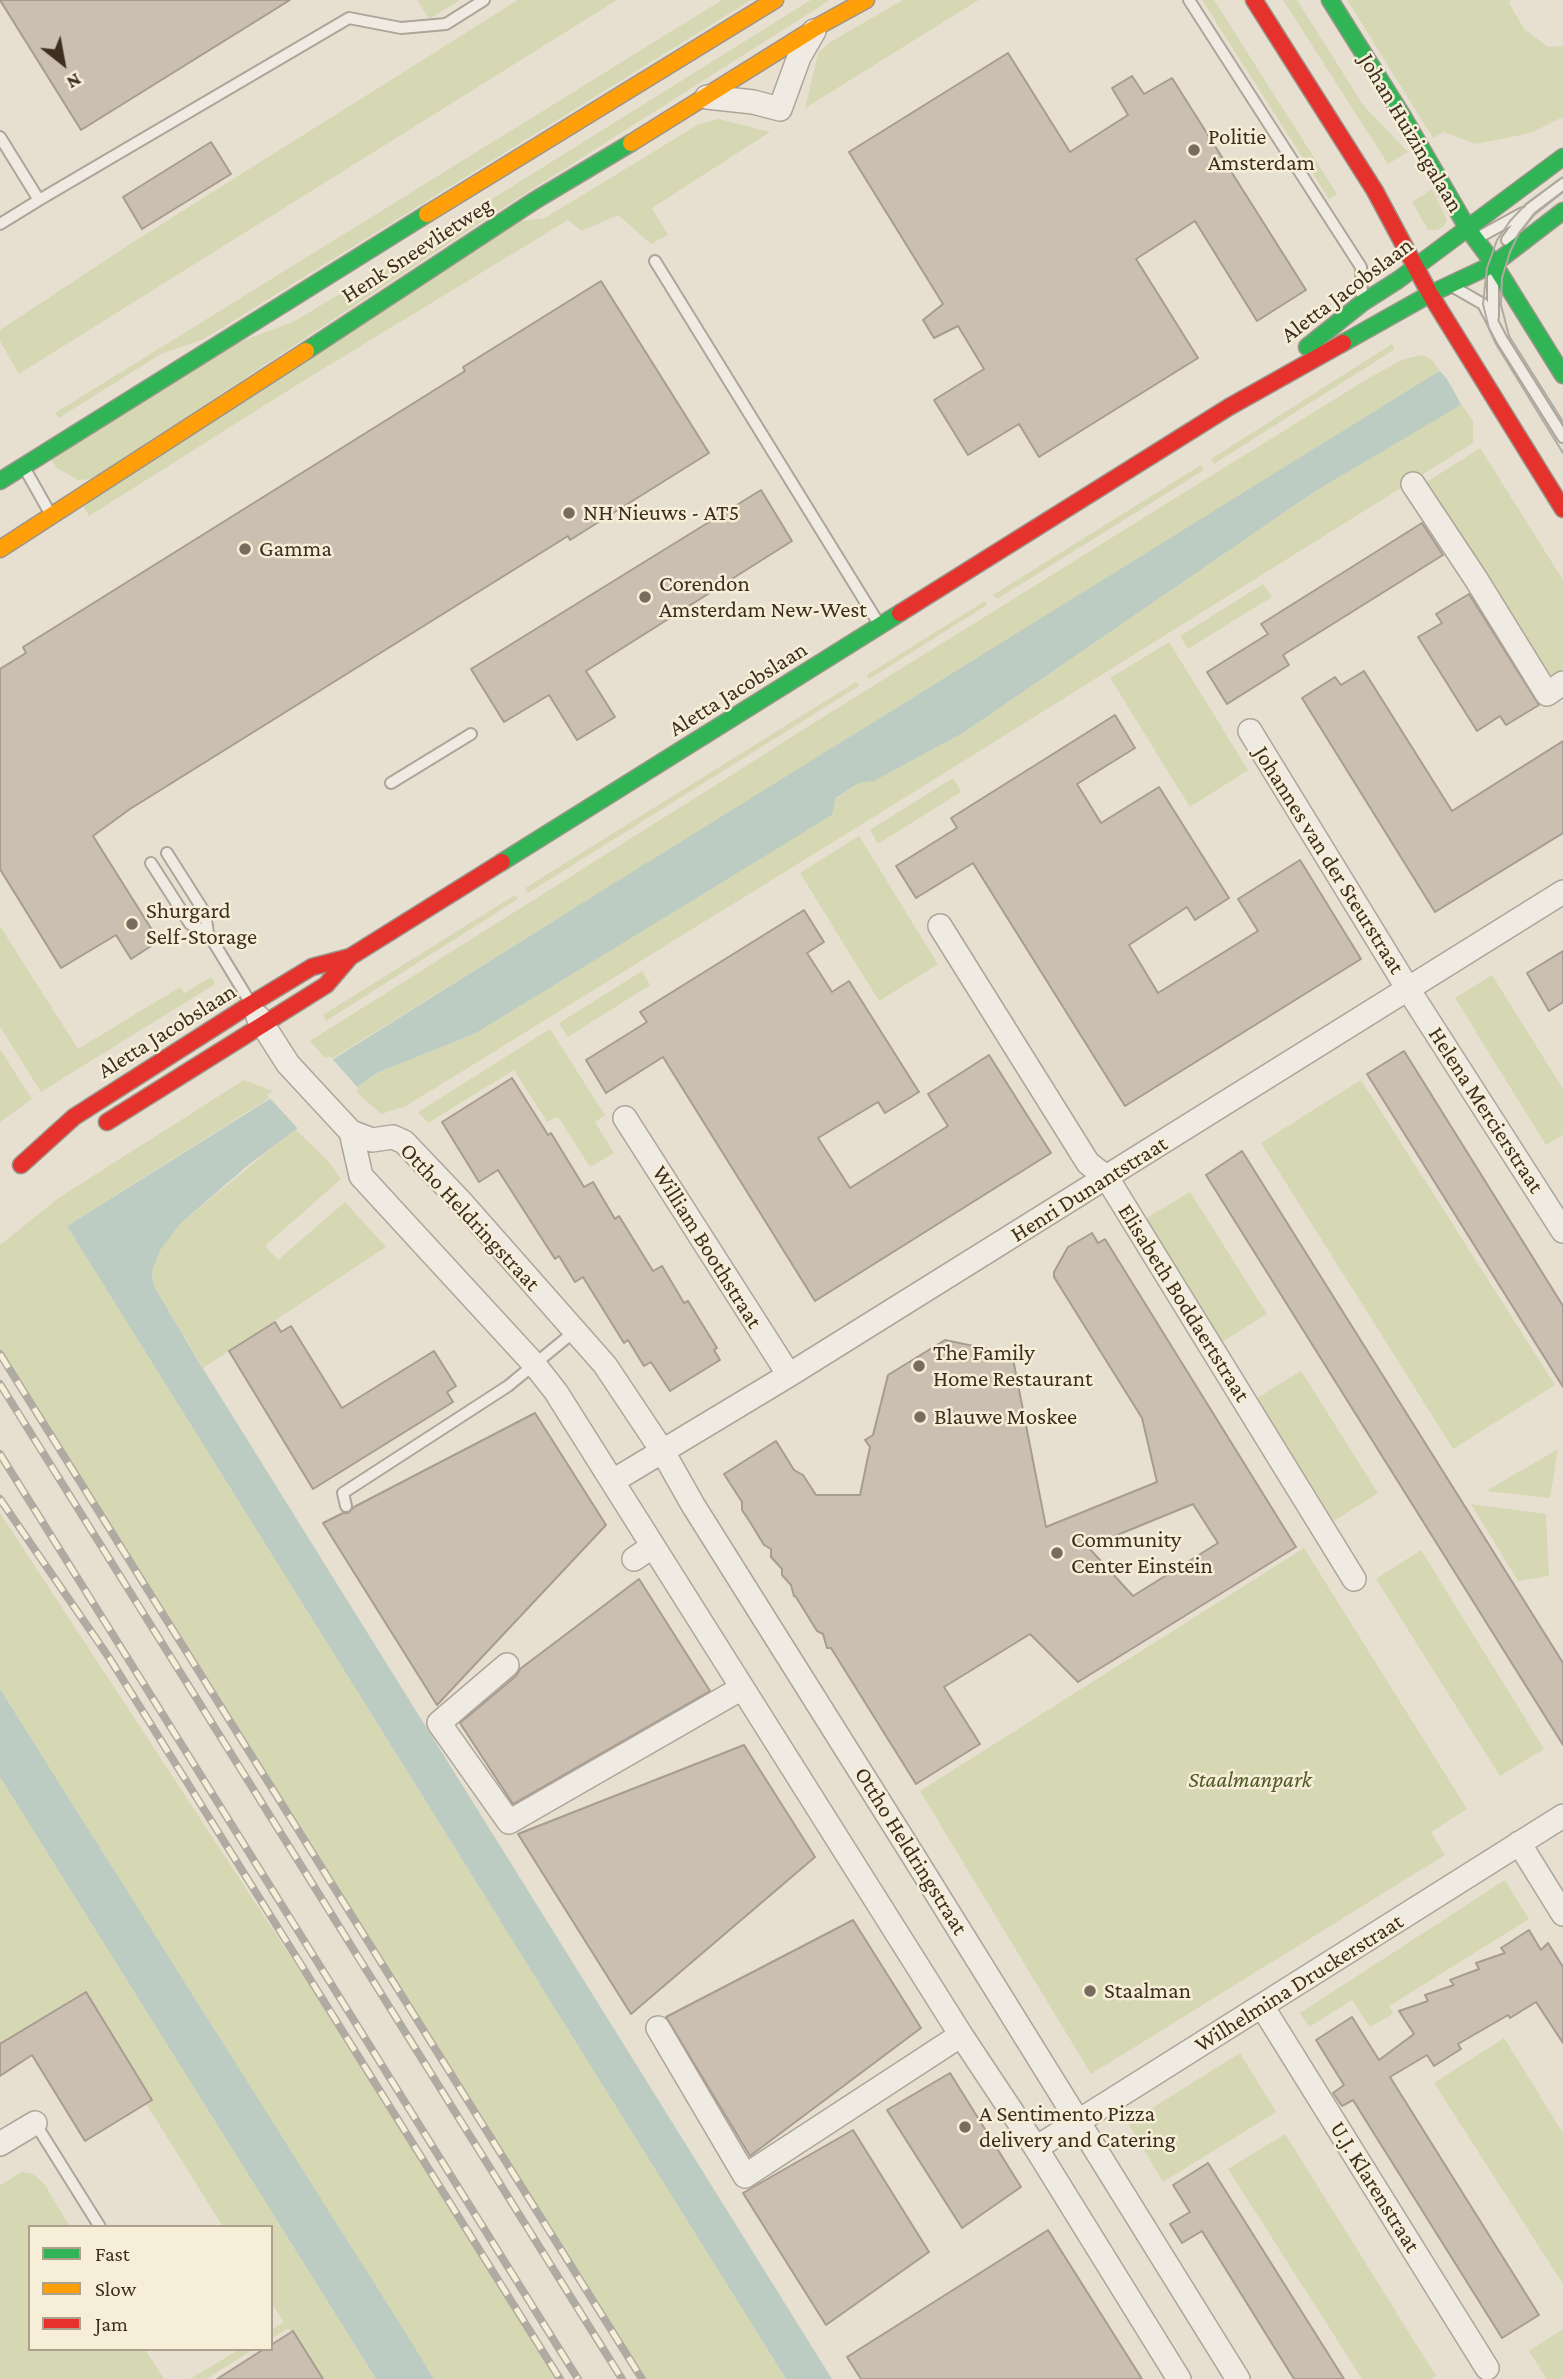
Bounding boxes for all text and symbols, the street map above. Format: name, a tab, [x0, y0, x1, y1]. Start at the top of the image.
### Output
north arrow	[28, 28, 98, 98]
street label: Johan Huizingalaan	[1353, 48, 1469, 218]
text: N	[63, 69, 85, 94]
place label: Politie Amsterdam	[1208, 123, 1315, 177]
marker: Politie Amsterdam	[1186, 142, 1202, 158]
street label: Henk Sneevlietweg	[336, 191, 498, 309]
street label: Aletta Jacobslaan	[1276, 231, 1418, 349]
place label: NH Nieuws - AT5	[583, 499, 739, 527]
marker: NH Nieuws - AT5	[561, 505, 577, 521]
place label: Gamma	[259, 535, 332, 563]
marker: Gamma	[237, 541, 253, 557]
place label: Corendon Amsterdam New-West	[659, 570, 867, 624]
marker: Corendon Amsterdam New-West	[637, 589, 653, 605]
street label: Aletta Jacobslaan	[664, 635, 812, 743]
street label: Johannes van der Steurstraat	[1247, 741, 1411, 979]
place label: Shurgard Self-Storage	[146, 897, 257, 951]
marker: Shurgard Self-Storage	[124, 916, 140, 932]
street label: Aletta Jacobslaan	[93, 977, 241, 1085]
street label: Helena Mercierstraat	[1422, 1022, 1550, 1198]
street label: Henri Dunantstraat	[1006, 1130, 1172, 1248]
street label: Ottho Heldringstraat	[394, 1137, 546, 1297]
street label: William Boothstraat	[646, 1160, 768, 1334]
street label: Elisabeth Boddaertstraat	[1112, 1199, 1256, 1407]
place label: The Family Home Restaurant	[933, 1339, 1093, 1393]
marker: The Family Home Restaurant	[911, 1358, 927, 1374]
place label: Blauwe Moskee	[934, 1403, 1077, 1431]
marker: Blauwe Moskee	[912, 1409, 928, 1425]
place label: Community Center Einstein	[1071, 1526, 1213, 1580]
marker: Community Center Einstein	[1049, 1545, 1065, 1561]
street label: Ottho Heldringstraat	[848, 1762, 974, 1940]
park label: Staalmanpark	[1188, 1766, 1312, 1794]
street label: Wilhelmina Druckerstraat	[1190, 1908, 1408, 2058]
place label: Staalman	[1104, 1977, 1191, 2005]
marker: Staalman	[1082, 1983, 1098, 1999]
place label: A Sentimento Pizza delivery and Catering	[979, 2100, 1176, 2154]
street label: U.J. Klarenstraat	[1324, 2116, 1426, 2258]
marker: A Sentimento Pizza delivery and Catering	[957, 2119, 973, 2135]
legend	[28, 2225, 273, 2351]
text: Fast	[95, 2242, 130, 2266]
text: Slow	[95, 2277, 136, 2301]
text: Jam	[95, 2312, 128, 2336]

